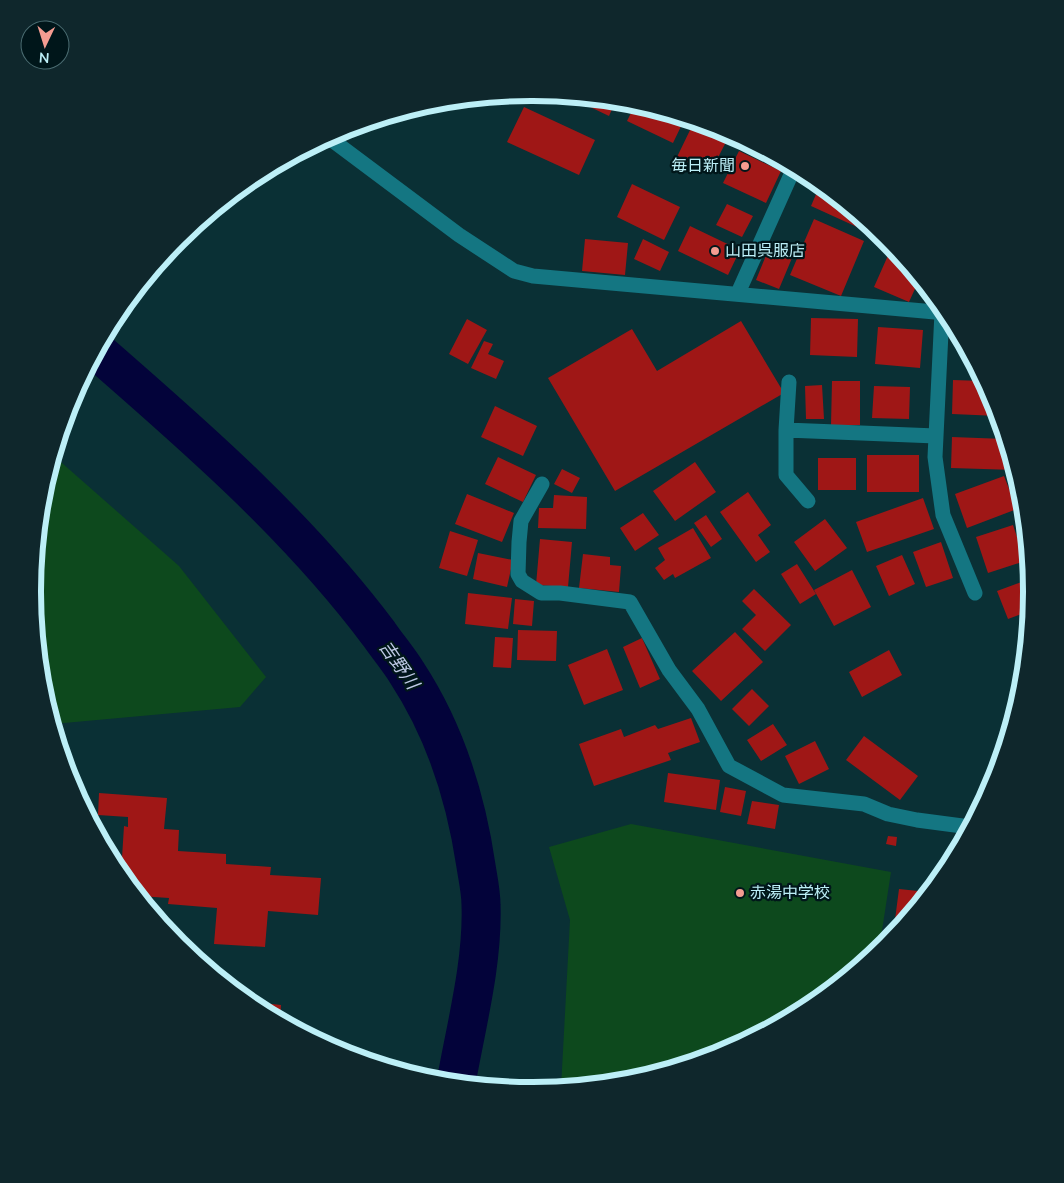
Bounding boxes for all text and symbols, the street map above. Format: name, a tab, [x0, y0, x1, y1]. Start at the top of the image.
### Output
north arrow	[20, 20, 70, 70]
text: N	[38, 48, 50, 67]
place label: 毎日新聞	[671, 155, 735, 177]
marker: 毎日新聞	[739, 160, 751, 172]
place label: 山田呉服店	[725, 240, 805, 262]
marker: 山田呉服店	[709, 245, 721, 257]
water label: 吉野川	[374, 636, 425, 696]
place label: 赤湯中学校	[750, 882, 830, 904]
marker: 赤湯中学校	[734, 887, 746, 899]

